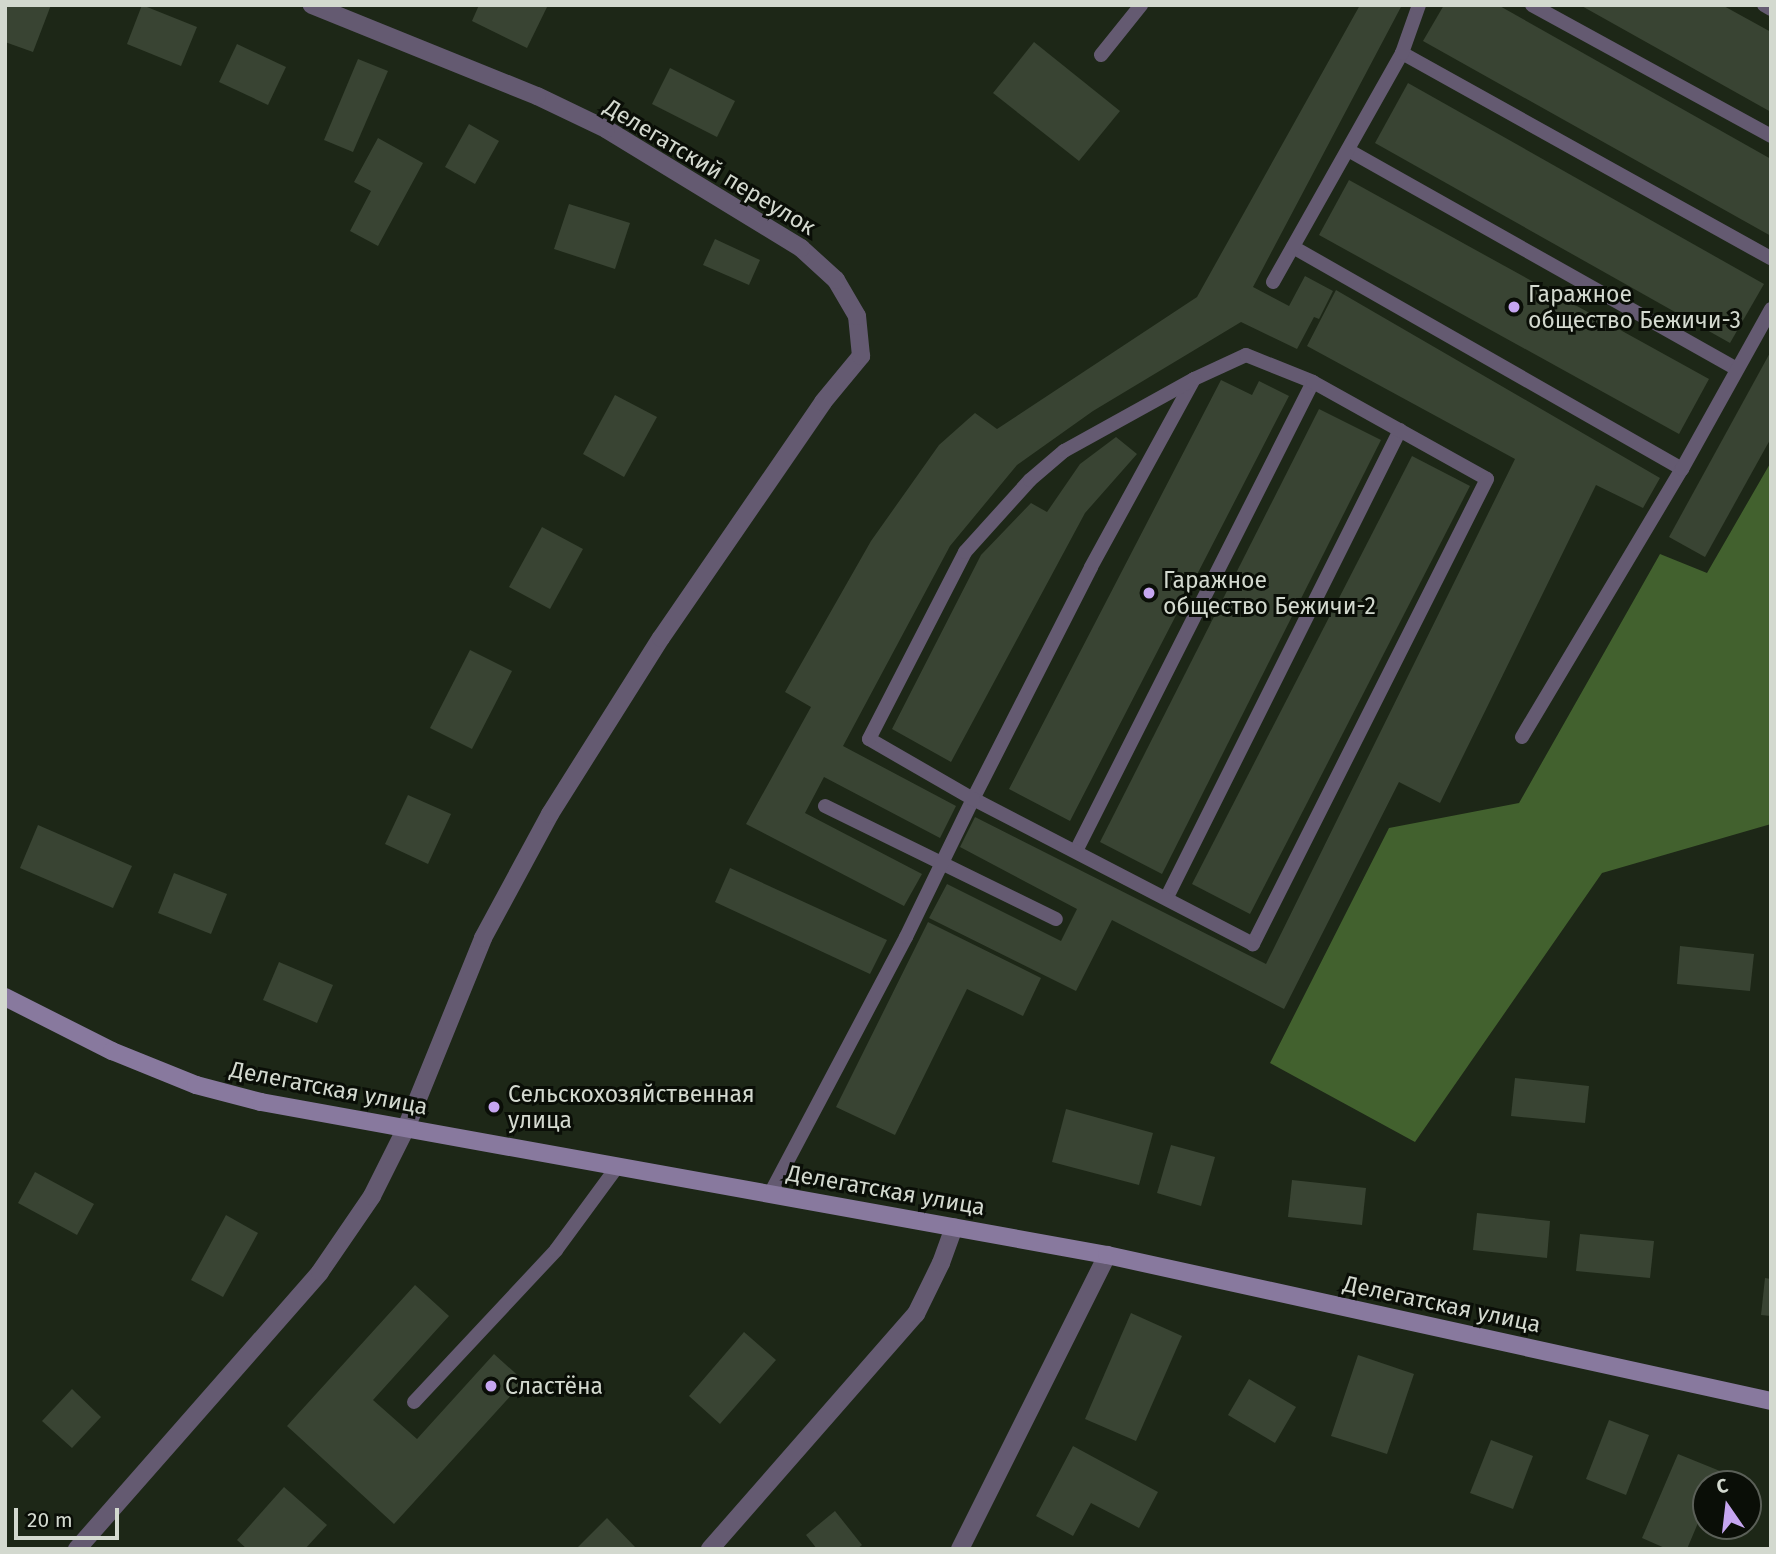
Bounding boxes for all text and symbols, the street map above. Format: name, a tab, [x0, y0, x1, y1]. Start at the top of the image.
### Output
street label: Делегатский переулок	[599, 93, 821, 241]
place label: Гаражное общество Бежичи-3	[1528, 280, 1741, 334]
marker: Гаражное общество Бежичи-3	[1506, 299, 1522, 315]
place label: Гаражное общество Бежичи-2	[1163, 566, 1376, 620]
marker: Гаражное общество Бежичи-2	[1141, 585, 1157, 601]
street label: Делегатская улица	[228, 1055, 430, 1121]
place label: Сельскохозяйственная улица	[508, 1080, 755, 1134]
marker: Сельскохозяйственная улица	[486, 1099, 502, 1115]
street label: Делегатская улица	[785, 1159, 987, 1221]
street label: Делегатская улица	[1341, 1270, 1543, 1338]
place label: Сластёна	[505, 1372, 603, 1400]
marker: Сластёна	[483, 1378, 499, 1394]
north arrow	[1692, 1470, 1762, 1540]
text: С	[1714, 1474, 1730, 1499]
scale bar	[18, 1494, 122, 1538]
text: 20 m	[27, 1507, 73, 1533]

